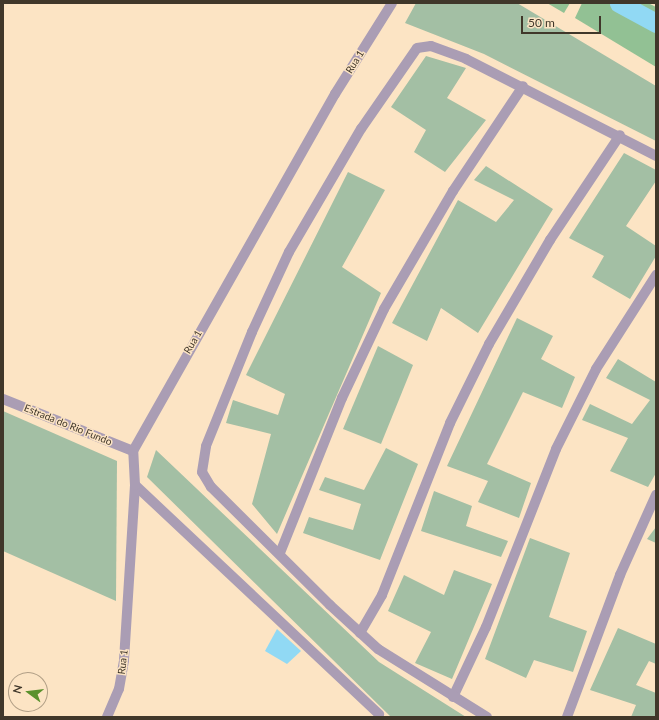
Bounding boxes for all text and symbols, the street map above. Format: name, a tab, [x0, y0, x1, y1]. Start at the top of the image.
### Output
scale bar	[523, 8, 603, 34]
text: 50 m	[528, 15, 555, 30]
street label: Rua 1	[343, 48, 367, 76]
street label: Rua 1	[182, 328, 204, 356]
street label: Estrada do Rio Fundo	[22, 402, 114, 448]
street label: Rua 1	[116, 649, 130, 675]
north arrow	[8, 672, 48, 712]
text: N	[10, 683, 24, 695]

